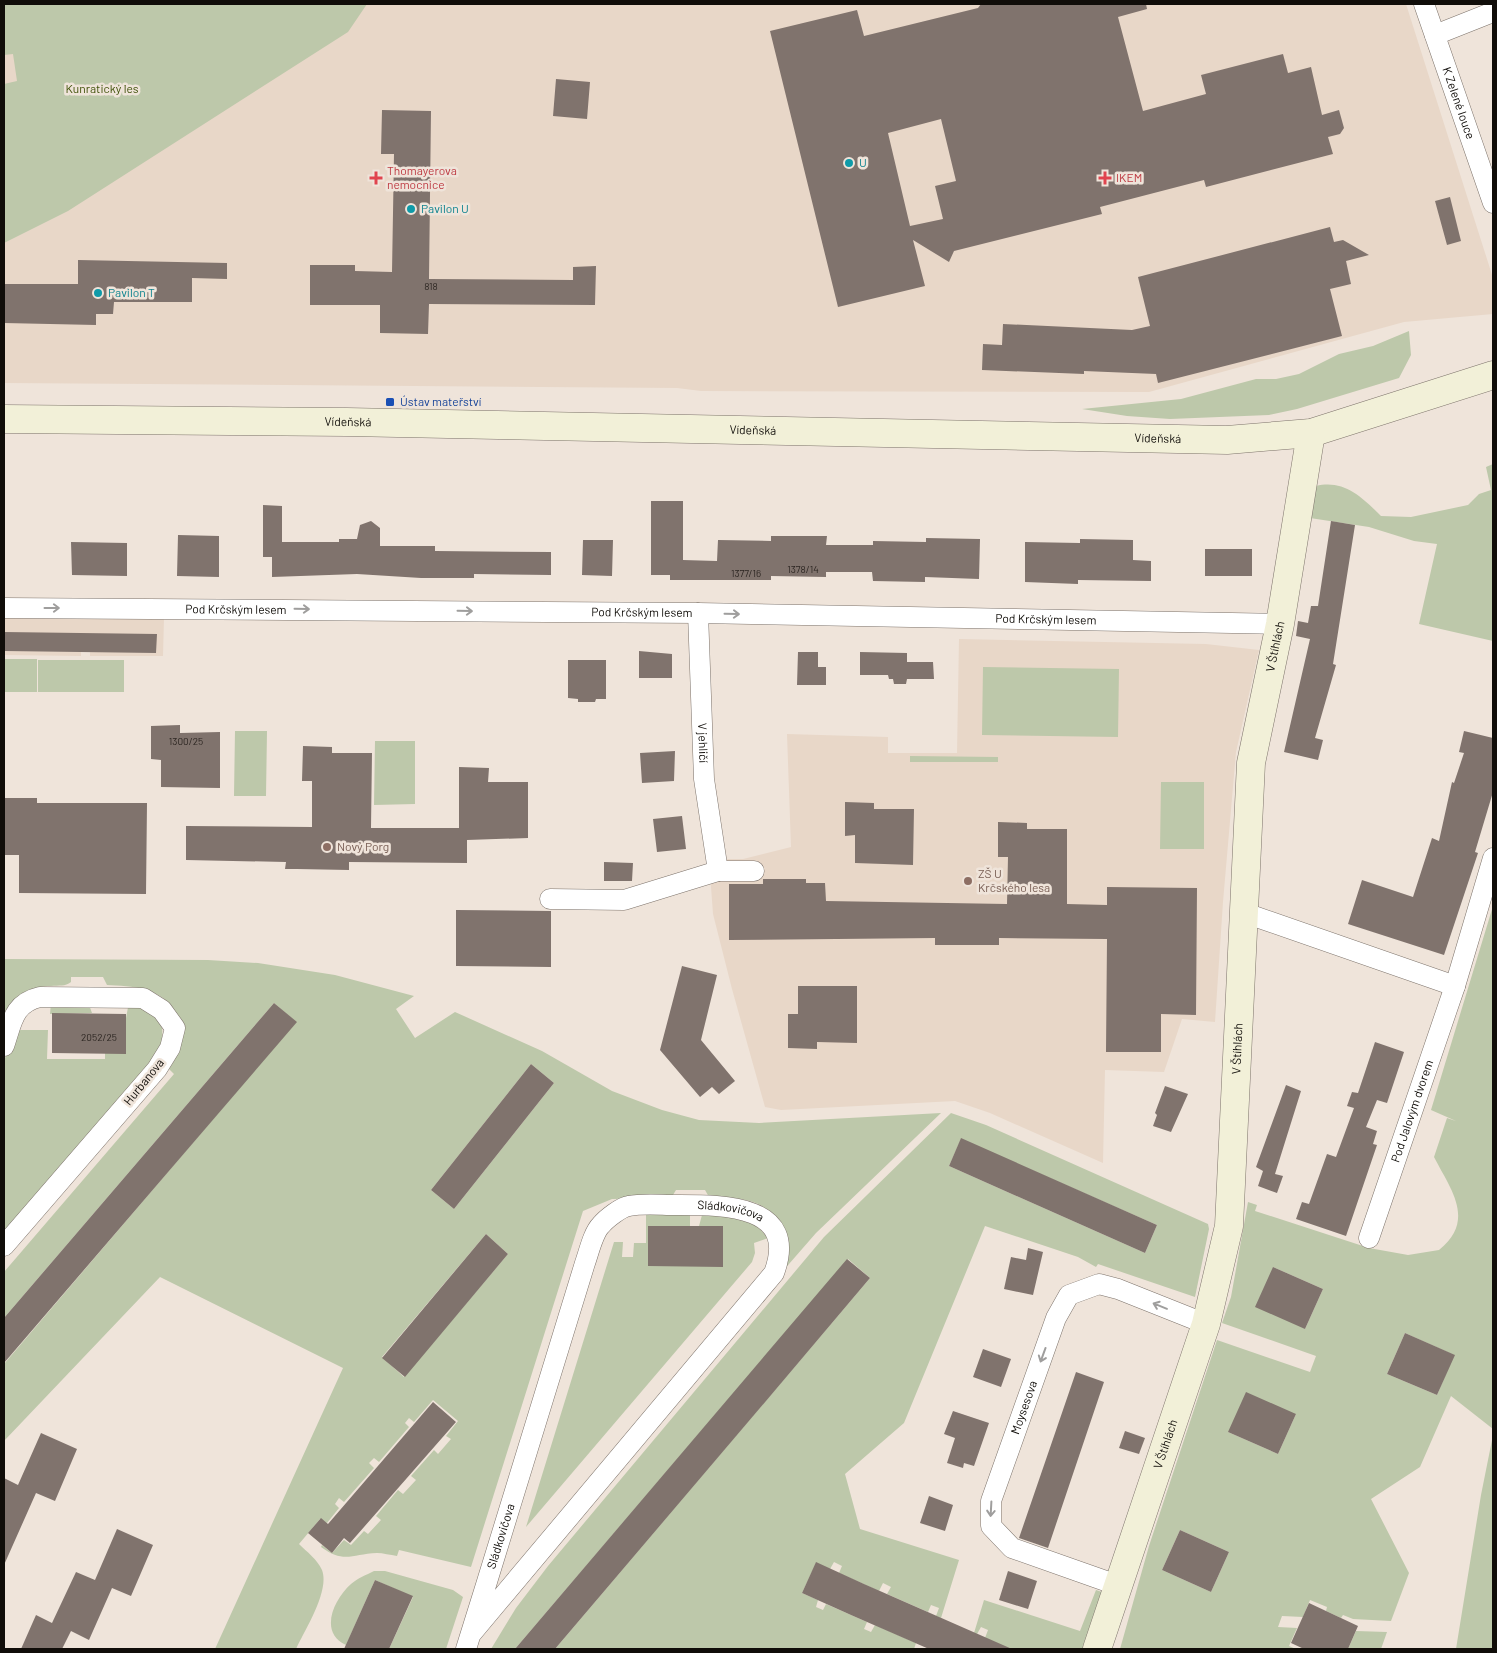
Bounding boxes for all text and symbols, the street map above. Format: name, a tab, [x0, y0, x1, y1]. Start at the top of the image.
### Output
street label: K Zelené louce	[1440, 65, 1478, 141]
park label: Kunratický les	[65, 81, 139, 95]
place label: U	[859, 155, 867, 169]
marker: U	[843, 157, 855, 169]
place label: Thomayerova nemocnice	[387, 163, 457, 191]
place label: IKEM	[1116, 170, 1142, 184]
marker: Thomayerova nemocnice	[369, 171, 383, 185]
marker: IKEM	[1098, 171, 1112, 185]
place label: Pavilon U	[421, 201, 469, 215]
marker: Pavilon U	[405, 203, 417, 215]
house number: 818	[424, 280, 438, 292]
place label: Pavilon T	[108, 285, 155, 299]
marker: Pavilon T	[92, 287, 104, 299]
place label: Ústav mateřství	[400, 394, 482, 408]
marker: Ústav mateřství	[384, 396, 396, 408]
street label: Vídeňská	[324, 414, 372, 428]
street label: Vídeňská	[729, 422, 776, 437]
street label: Vídeňská	[1134, 430, 1181, 445]
house number: 1378/14	[787, 563, 819, 575]
house number: 1377/16	[731, 567, 761, 579]
street label: Pod Krčským lesem	[185, 601, 287, 616]
one-way arrow	[44, 603, 60, 613]
street label: Pod Krčským lesem	[591, 604, 693, 619]
one-way arrow	[294, 605, 310, 614]
one-way arrow	[456, 606, 473, 616]
one-way arrow	[724, 609, 740, 619]
street label: Pod Krčským lesem	[995, 611, 1097, 627]
street label: V Štíhlách	[1262, 620, 1286, 673]
street label: V jehličí	[696, 723, 711, 764]
house number: 1300/25	[169, 735, 203, 747]
place label: Nový Porg	[337, 839, 389, 853]
marker: Nový Porg	[321, 841, 333, 853]
place label: ZŠ U Krčského lesa	[978, 866, 1050, 894]
marker: ZŠ U Krčského lesa	[962, 875, 974, 887]
street label: V Štíhlách	[1228, 1023, 1245, 1075]
house number: 2052/25	[81, 1031, 117, 1043]
street label: Hurbanova	[120, 1055, 166, 1107]
street label: Pod Jalovým dvorem	[1387, 1058, 1435, 1164]
street label: Sládkovičova	[697, 1197, 767, 1224]
one-way arrow	[1153, 1301, 1169, 1310]
one-way arrow	[1038, 1347, 1047, 1362]
street label: Moysesova	[1007, 1378, 1039, 1436]
street label: V Štíhlách	[1150, 1417, 1180, 1470]
one-way arrow	[987, 1500, 996, 1516]
street label: Sládkovičova	[483, 1502, 517, 1570]

